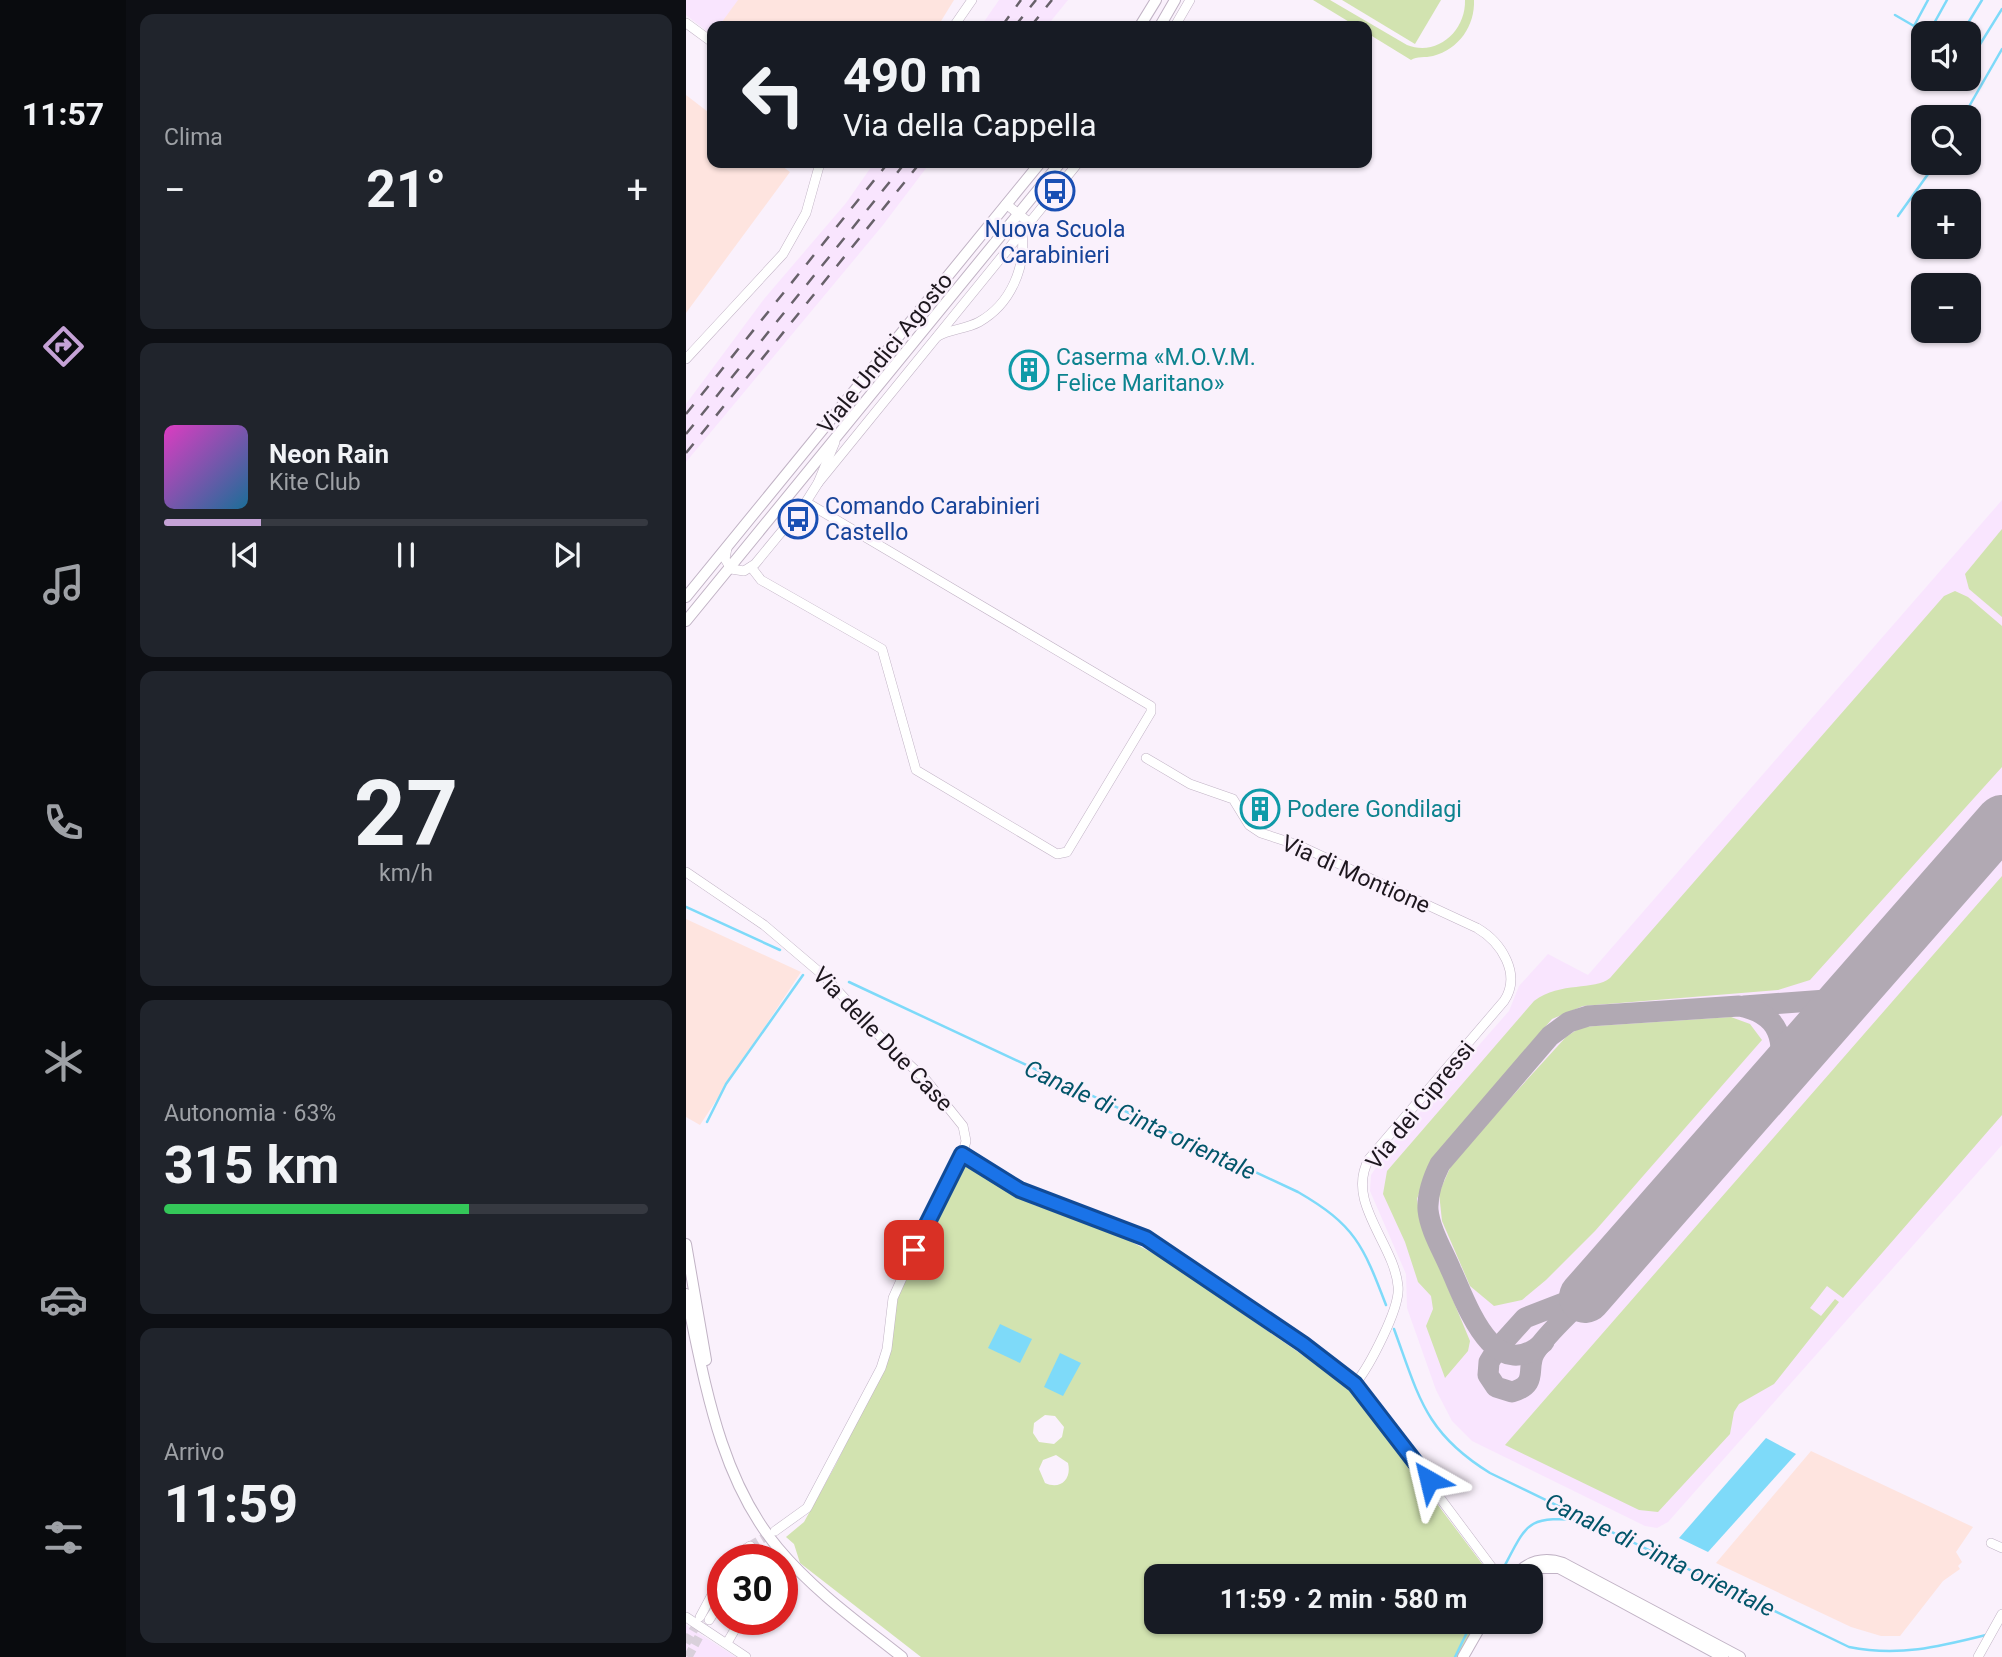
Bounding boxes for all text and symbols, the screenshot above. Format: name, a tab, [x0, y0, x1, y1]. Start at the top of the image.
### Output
map controls	[1911, 21, 1981, 343]
button: sound	[1911, 21, 1981, 91]
text: 490 m	[843, 47, 982, 104]
icon: left	[728, 49, 819, 140]
text: 11:57	[22, 95, 104, 133]
button: search	[1911, 105, 1981, 175]
text: Via della Cappella	[843, 106, 1097, 144]
text: Clima	[164, 124, 223, 151]
text: 21°	[366, 159, 446, 220]
text: −	[164, 168, 186, 212]
text: +	[626, 168, 648, 212]
bus stop icon: Nuova Scuola Carabinieri	[1034, 170, 1076, 212]
button: +	[1911, 189, 1981, 259]
place label: Nuova Scuola Carabinieri	[985, 216, 1125, 269]
street label: Viale Undici Agosto	[812, 267, 959, 439]
button: −	[1911, 273, 1981, 343]
icon: directions	[39, 322, 88, 371]
place label: Caserma «M.O.V.M. Felice Maritano»	[1056, 344, 1256, 397]
building icon: Caserma «M.O.V.M. Felice Maritano»	[1008, 349, 1050, 391]
text: Neon Rain	[269, 439, 389, 469]
text: Kite Club	[269, 469, 361, 496]
place label: Comando Carabinieri Castello	[825, 493, 1040, 546]
bus stop icon: Comando Carabinieri Castello	[777, 498, 819, 540]
icon: previous	[226, 536, 264, 574]
icon: pause	[387, 536, 425, 574]
icon: next	[548, 536, 586, 574]
icon: music	[39, 560, 88, 609]
text: 27	[354, 761, 458, 867]
building icon: Podere Gondilagi	[1239, 788, 1281, 830]
place label: Podere Gondilagi	[1287, 796, 1462, 823]
icon: phone	[39, 798, 88, 847]
street label: Via di Montione	[1277, 830, 1434, 919]
text: km/h	[379, 860, 433, 887]
street label: Via delle Due Case	[807, 962, 958, 1117]
street label: Via dei Cipressi	[1360, 1036, 1480, 1175]
icon: climate	[39, 1037, 88, 1086]
water label: Canale di Cinta orientale	[1020, 1054, 1260, 1186]
text: Autonomia · 63%	[164, 1100, 336, 1127]
text: 315 km	[164, 1135, 339, 1196]
pin	[884, 1220, 944, 1280]
icon: arrive	[895, 1231, 933, 1269]
icon: car	[39, 1275, 88, 1324]
text: Arrivo	[164, 1439, 224, 1466]
position arrow	[1392, 1443, 1466, 1517]
text: 11:59	[164, 1474, 298, 1535]
water label: Canale di Cinta orientale	[1541, 1487, 1779, 1623]
icon: filters	[39, 1513, 88, 1562]
speed limit sign: 30	[707, 1544, 798, 1635]
text: 11:59 · 2 min · 580 m	[1220, 1584, 1467, 1614]

